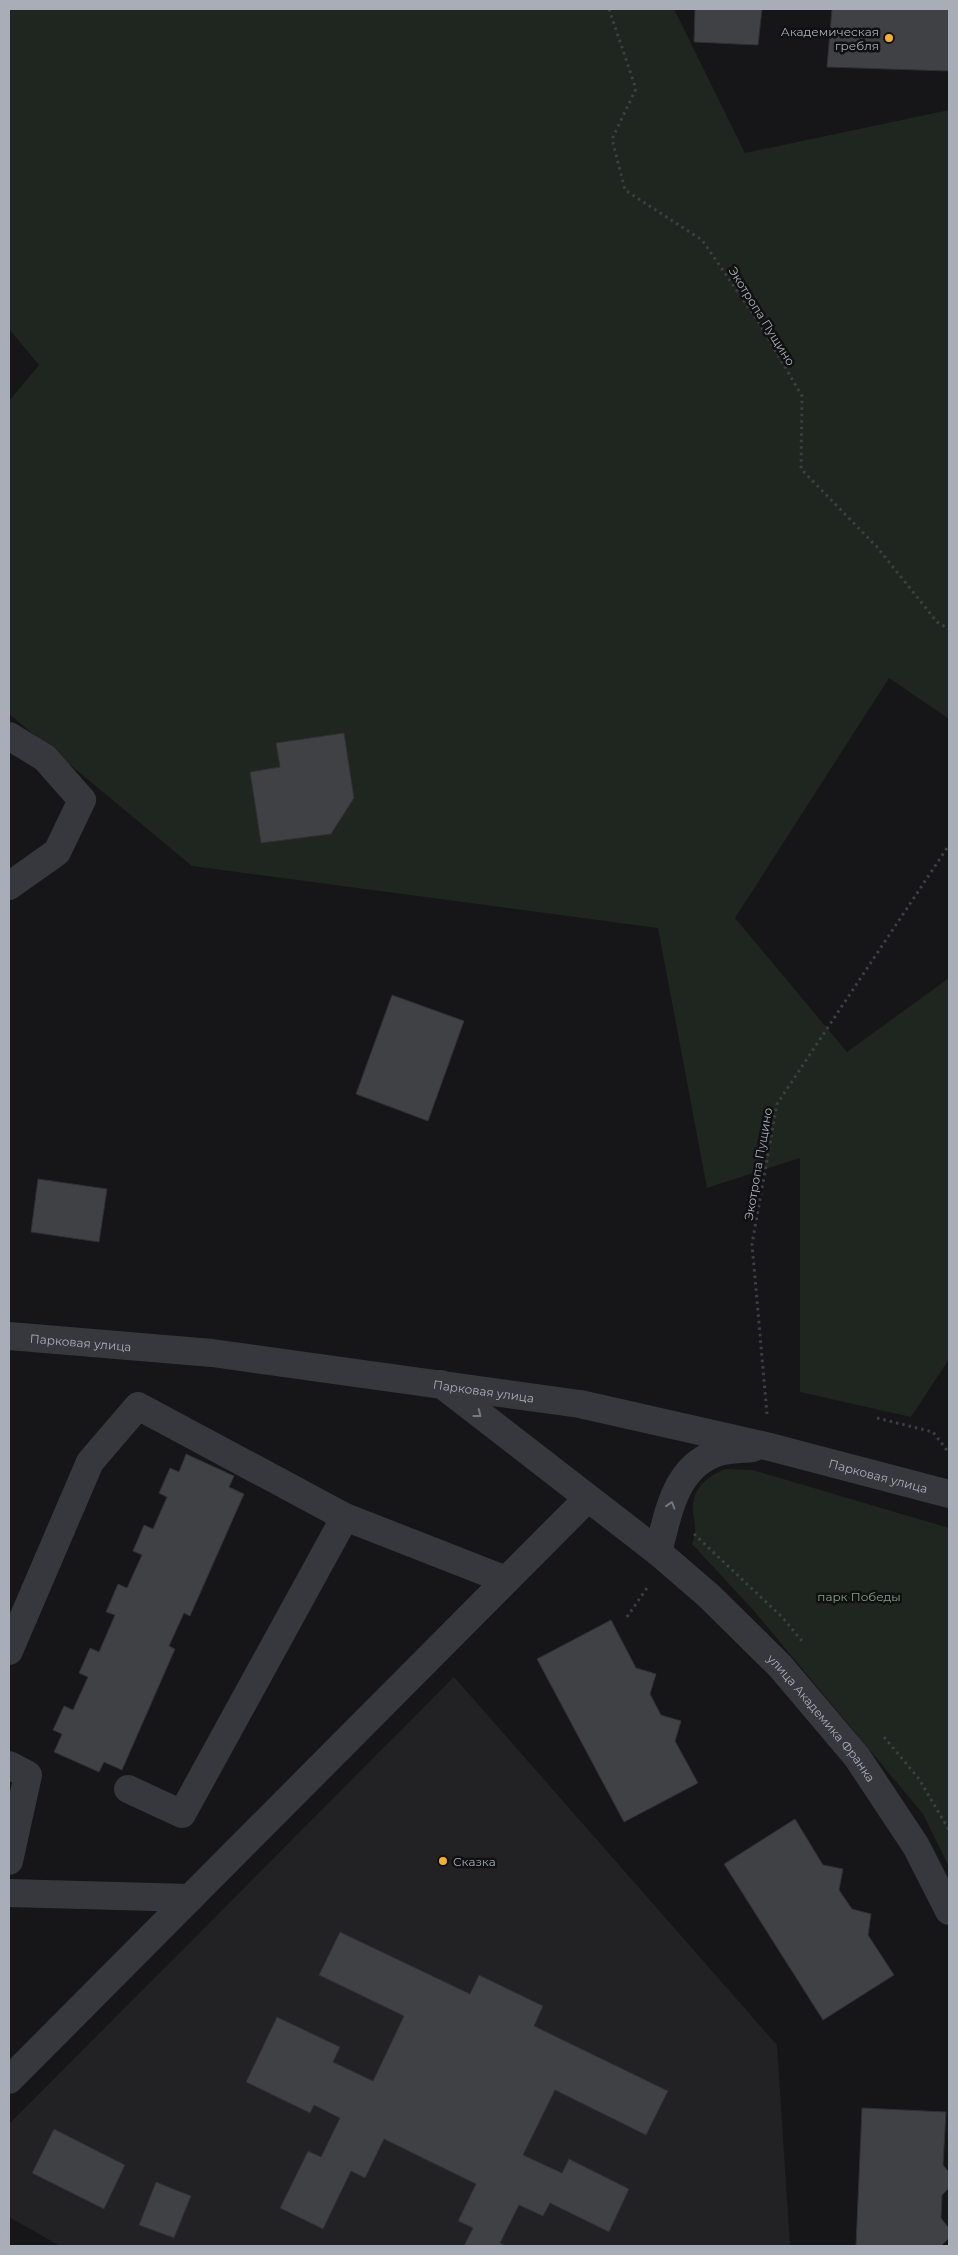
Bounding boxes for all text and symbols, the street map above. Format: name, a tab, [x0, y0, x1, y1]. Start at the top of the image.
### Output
place label: Академическая гребля	[781, 24, 879, 53]
marker: Академическая гребля	[883, 32, 895, 44]
street label: Экотропа Пущино	[725, 264, 799, 369]
street label: Экотропа Пущино	[741, 1106, 775, 1221]
street label: Парковая улица	[29, 1330, 132, 1354]
street label: Парковая улица	[432, 1376, 535, 1405]
one-way arrow	[472, 1408, 481, 1416]
street label: Парковая улица	[827, 1455, 929, 1496]
one-way arrow	[665, 1501, 675, 1510]
park label: парк Победы	[817, 1589, 901, 1604]
street label: улица Академика Франка	[764, 1650, 879, 1785]
place label: Сказка	[453, 1854, 496, 1869]
marker: Сказка	[437, 1855, 449, 1867]

